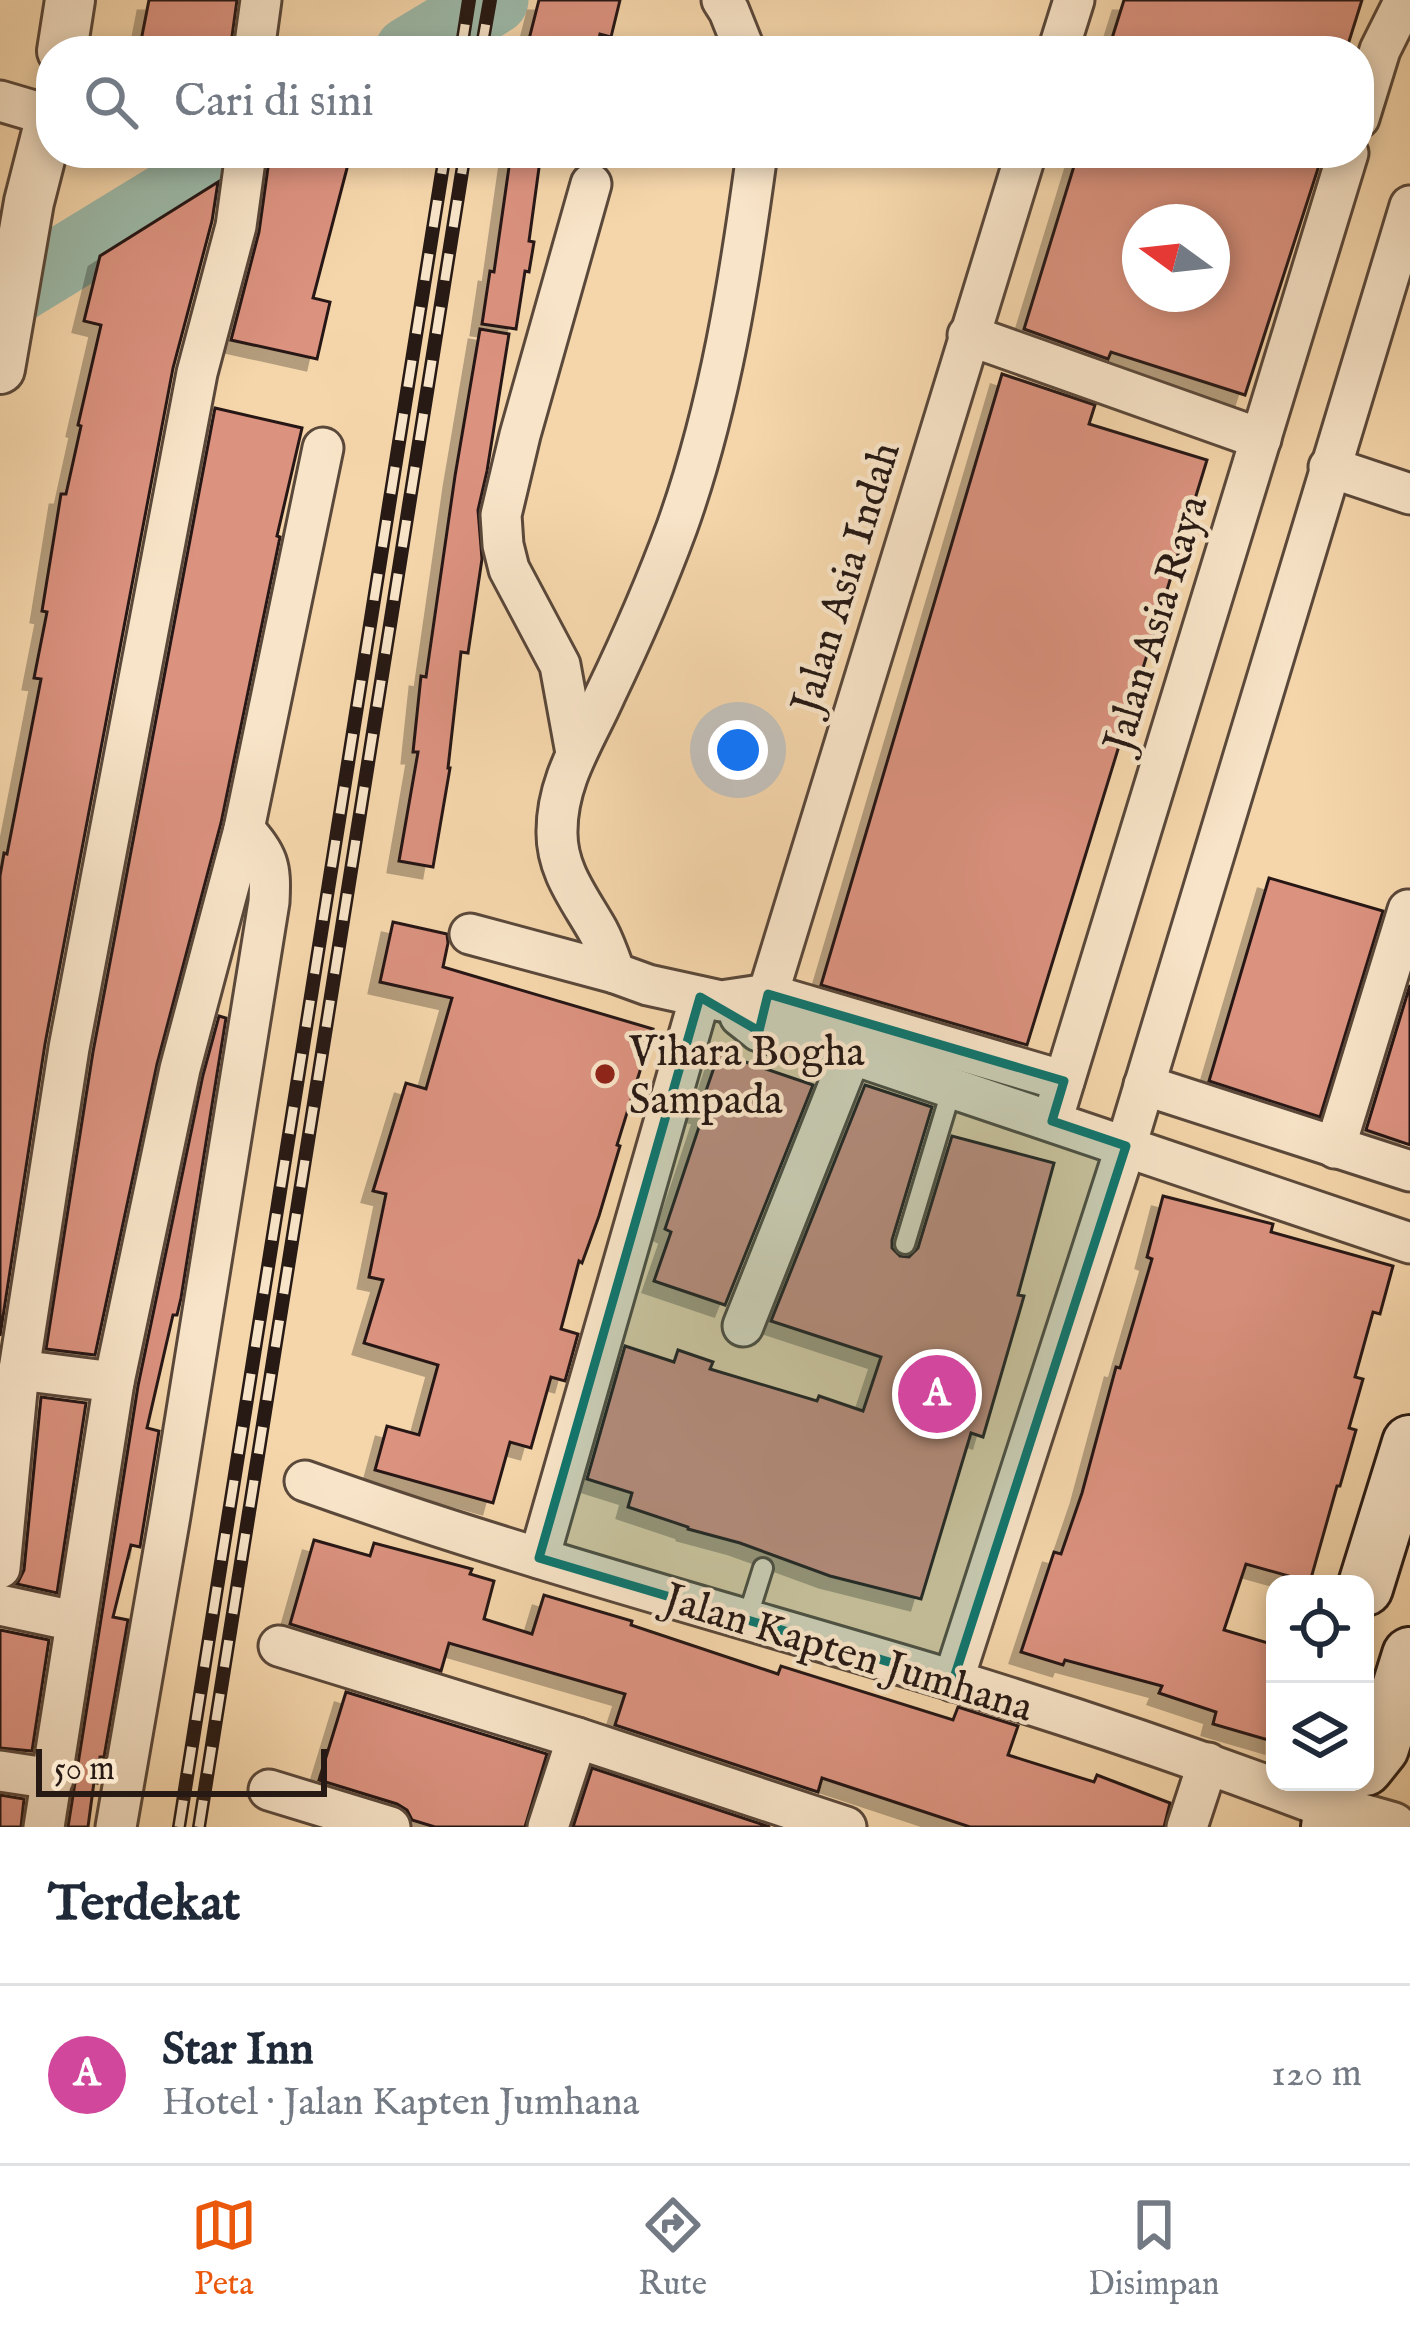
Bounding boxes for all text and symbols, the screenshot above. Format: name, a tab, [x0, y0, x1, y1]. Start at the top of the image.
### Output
search box	[36, 36, 1374, 168]
icon: search	[78, 69, 144, 135]
text: Cari di sini	[174, 74, 374, 131]
north arrow	[1122, 204, 1230, 312]
street label: Jalan Asia Indah	[780, 436, 914, 724]
street label: Jalan Asia Raya	[1092, 489, 1222, 762]
your location	[708, 720, 768, 780]
place label: Vihara Bogha Sampada	[628, 1027, 866, 1128]
marker: Vihara Bogha Sampada	[592, 1061, 618, 1087]
pin: A	[898, 1349, 976, 1439]
street label: Jalan Kapten Jumhana	[653, 1572, 1040, 1736]
map controls	[1266, 1575, 1374, 1791]
button: locate	[1266, 1575, 1374, 1683]
button: layers	[1266, 1683, 1374, 1791]
scale bar	[36, 1743, 327, 1796]
text: 50 m	[54, 1749, 115, 1791]
text: Terdekat	[48, 1873, 240, 1938]
text: Star Inn	[162, 2022, 314, 2079]
text: A	[74, 2050, 100, 2099]
text: 120 m	[1271, 2050, 1362, 2099]
text: Hotel · Jalan Kapten Jumhana	[162, 2079, 639, 2128]
tab: Peta	[191, 2192, 257, 2306]
tab: Rute	[638, 2192, 707, 2306]
tab: Disimpan	[1088, 2192, 1219, 2306]

